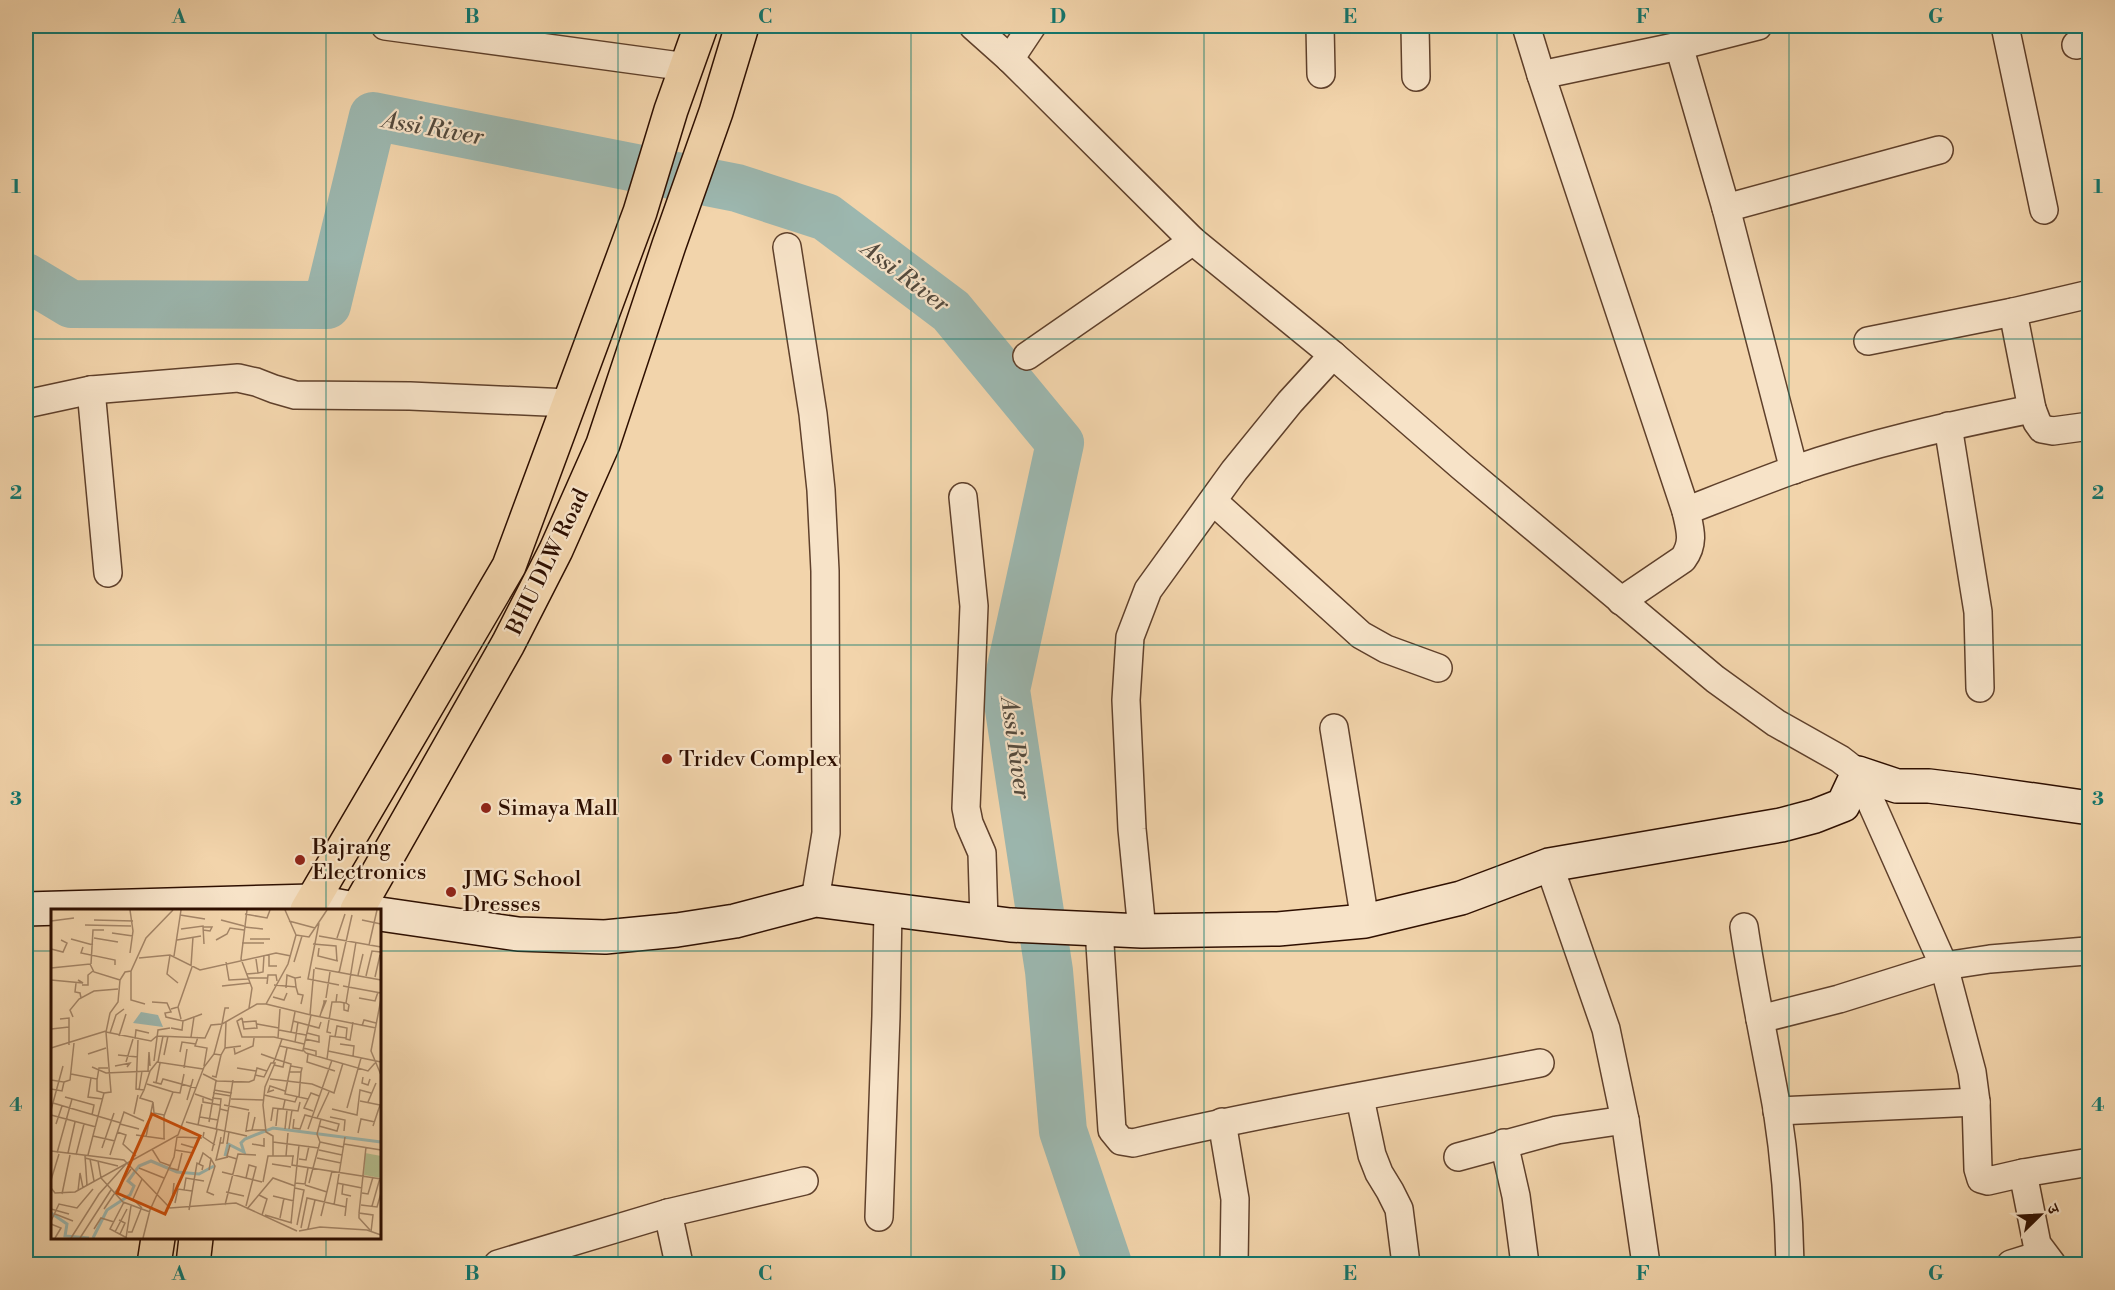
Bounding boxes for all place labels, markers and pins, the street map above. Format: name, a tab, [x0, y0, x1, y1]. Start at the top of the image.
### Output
place label: Tridev Complex	[679, 746, 839, 773]
marker: Tridev Complex	[660, 752, 674, 766]
place label: Simaya Mall	[498, 795, 618, 822]
marker: Simaya Mall	[479, 801, 493, 815]
place label: Bajrang Electronics	[311, 834, 426, 886]
marker: Bajrang Electronics	[293, 853, 307, 867]
place label: JMG School Dresses	[462, 866, 582, 918]
marker: JMG School Dresses	[444, 885, 458, 899]

